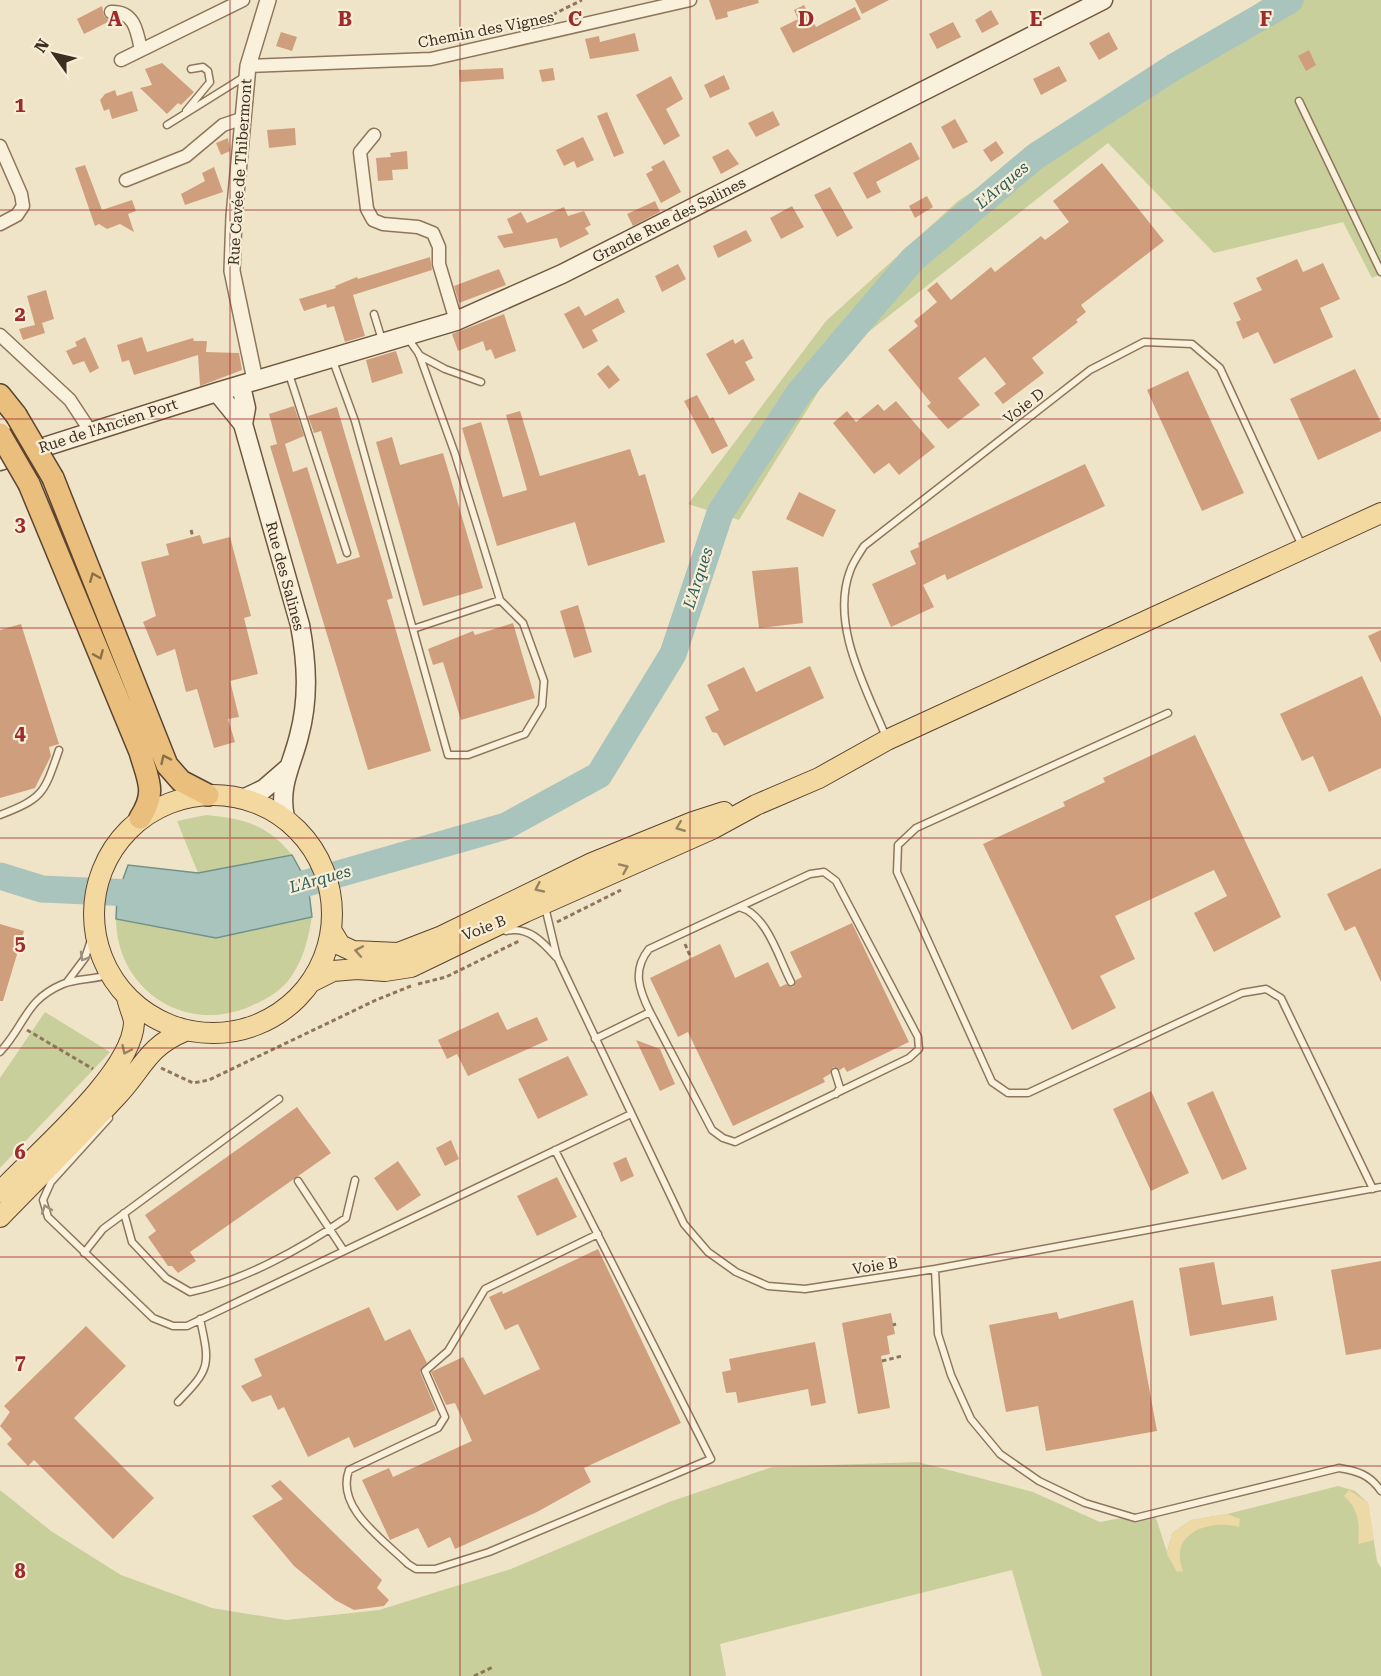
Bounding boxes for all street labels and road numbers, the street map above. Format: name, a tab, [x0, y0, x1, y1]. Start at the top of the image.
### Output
street label: Chemin des Vignes	[416, 8, 556, 52]
street label: Rue Cavée de Thibermont	[224, 78, 256, 266]
street label: Grande Rue des Salines	[589, 174, 749, 266]
street label: Voie D	[1000, 384, 1048, 428]
street label: Rue de l'Ancien Port	[36, 395, 180, 457]
street label: Rue des Salines	[262, 519, 308, 633]
street label: Voie B	[459, 911, 509, 945]
street label: Voie B	[851, 1254, 899, 1278]

